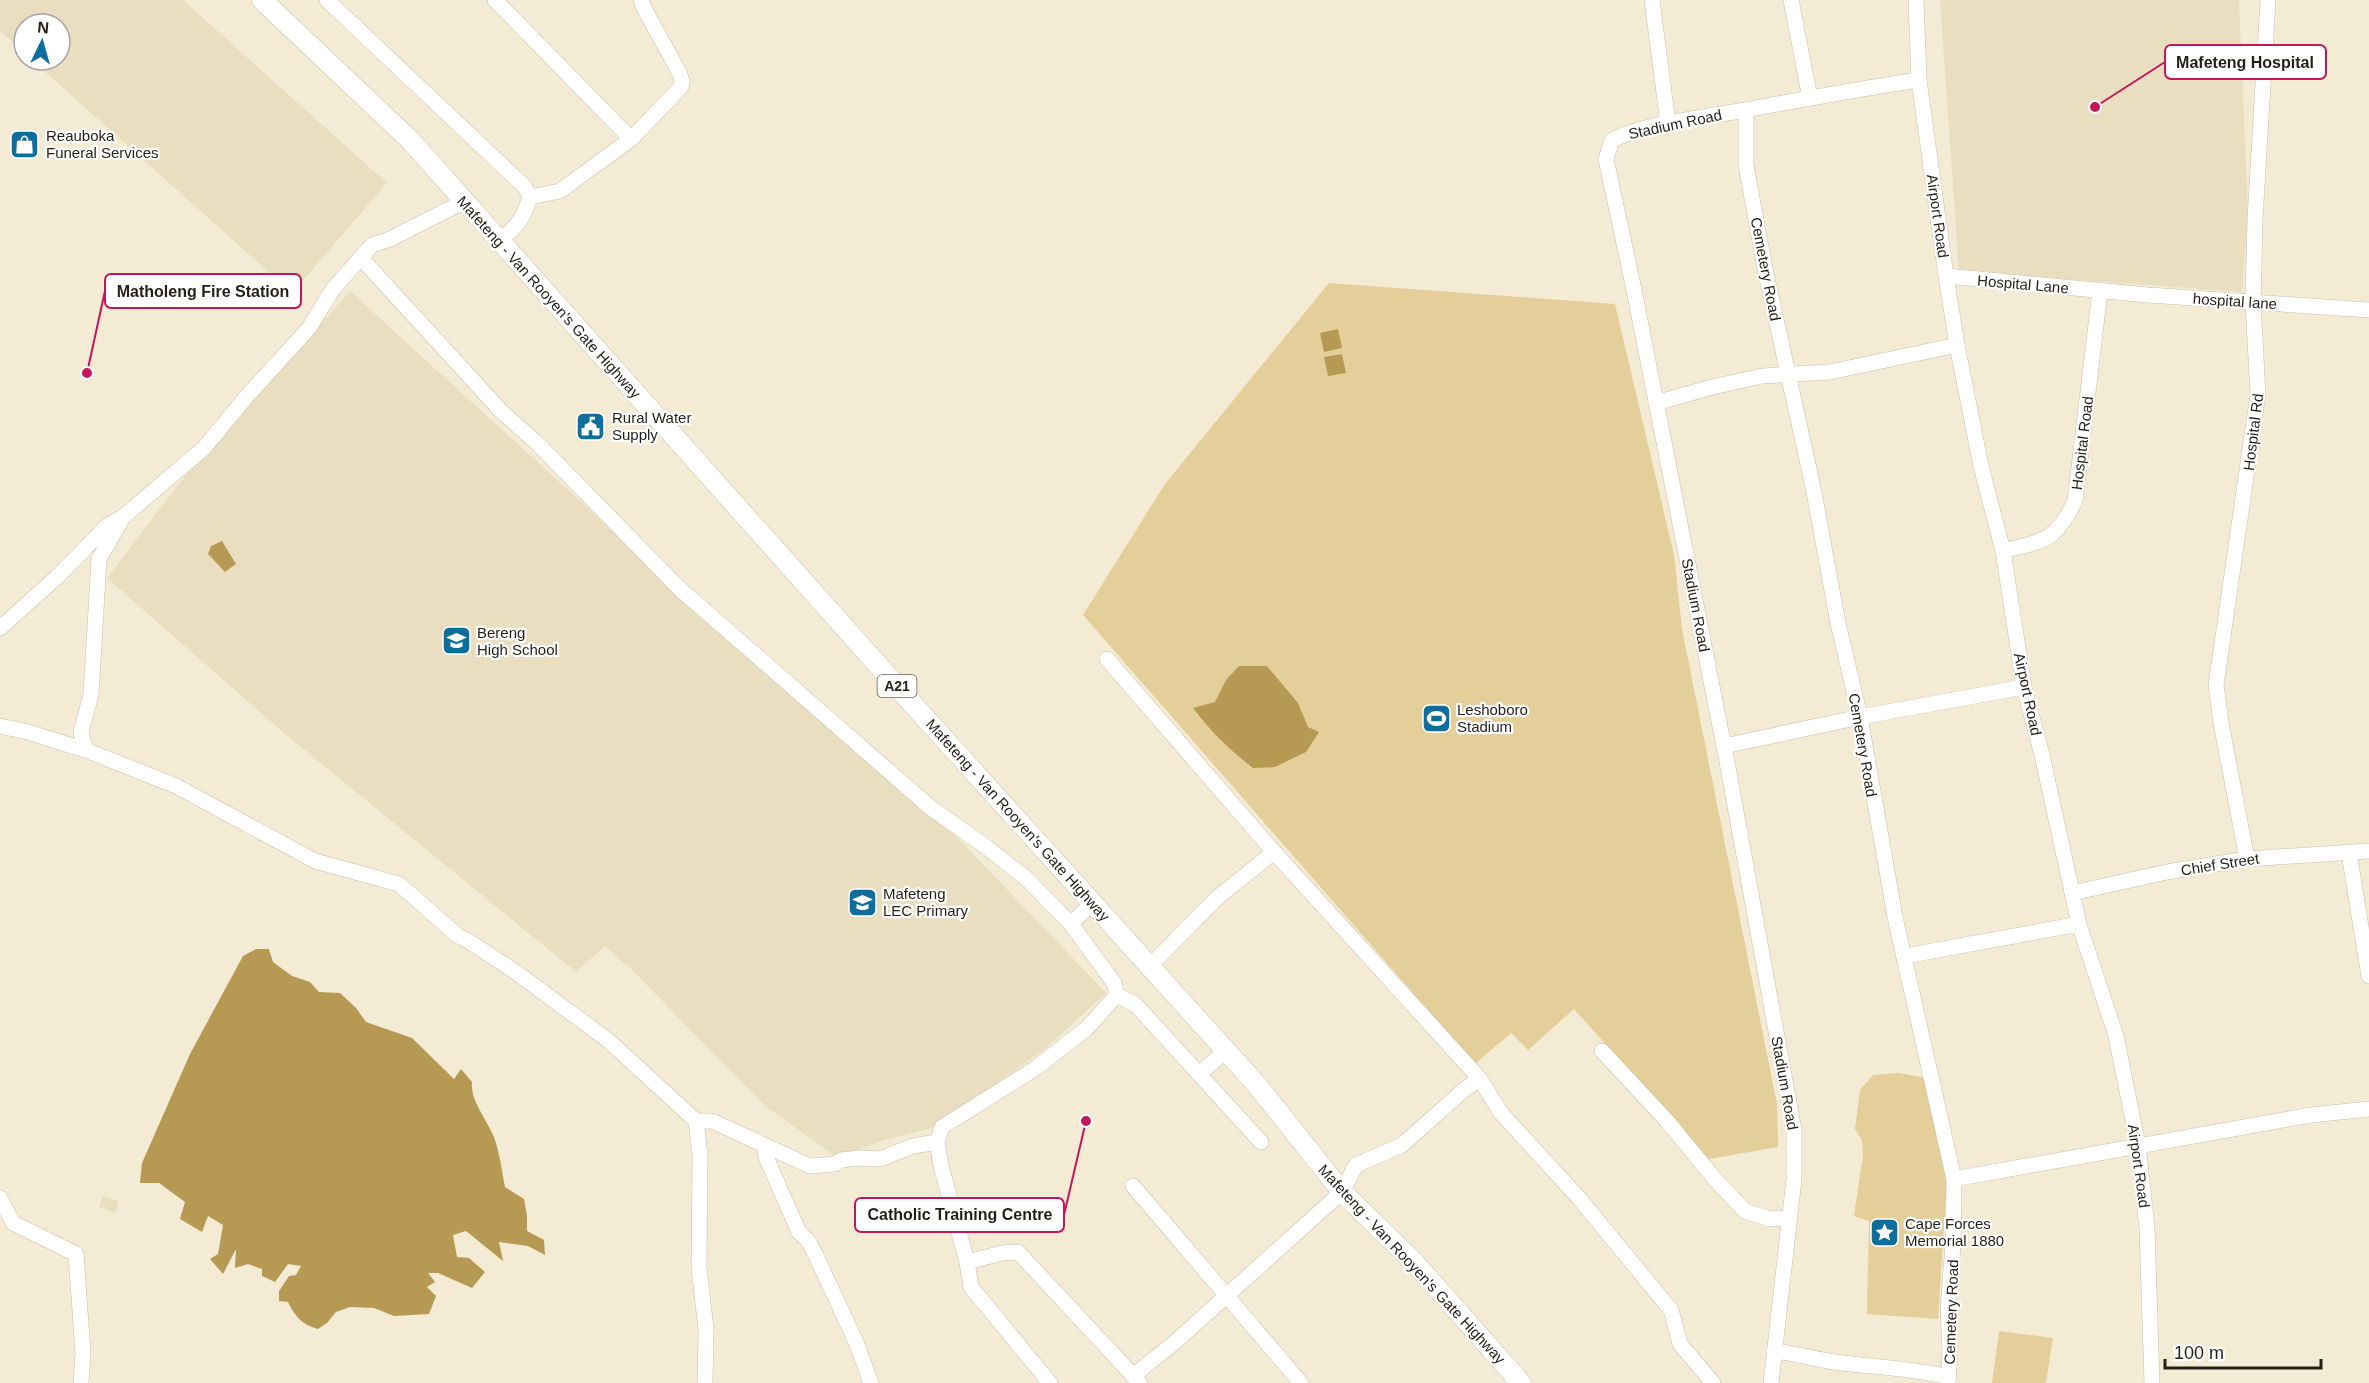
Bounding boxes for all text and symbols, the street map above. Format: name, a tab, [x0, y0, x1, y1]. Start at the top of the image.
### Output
north arrow	[12, 12, 72, 72]
text: N	[37, 19, 50, 37]
callout: Mafeteng Hospital	[2165, 45, 2326, 79]
text: Mafeteng Hospital	[2176, 54, 2314, 71]
street label: Stadium Road	[1627, 106, 1723, 142]
place label: Reauboka Funeral Services	[46, 127, 159, 161]
shop icon: Reauboka Funeral Services	[9, 128, 41, 160]
street label: Airport Road	[1924, 173, 1952, 259]
street label: Mafeteng - Van Rooyen's Gate Highway	[454, 192, 645, 402]
street label: Cemetery Road	[1748, 216, 1784, 322]
street label: Hospital Lane	[1977, 272, 2069, 296]
callout: Matholeng Fire Station	[105, 274, 301, 308]
text: Matholeng Fire Station	[117, 283, 289, 300]
street label: hospital lane	[2192, 290, 2278, 312]
street label: Hospital Rd	[2240, 392, 2266, 472]
street label: Hospital Road	[2068, 395, 2096, 491]
place label: Rural Water Supply	[612, 409, 691, 443]
public building icon: Rural Water Supply	[575, 410, 607, 442]
street label: Stadium Road	[1679, 557, 1713, 653]
place label: Bereng High School	[477, 624, 558, 658]
school or university icon: Bereng High School	[440, 625, 472, 657]
street label: Airport Road	[2011, 651, 2045, 737]
road number: A21	[878, 675, 916, 697]
street label: Cemetery Road	[1846, 692, 1880, 798]
place label: Leshoboro Stadium	[1457, 701, 1528, 735]
sports icon: Leshoboro Stadium	[1420, 702, 1452, 734]
street label: Mafeteng - Van Rooyen's Gate Highway	[923, 715, 1114, 925]
street label: Chief Street	[2180, 849, 2261, 879]
place label: Mafeteng LEC Primary	[883, 885, 969, 919]
school or university icon: Mafeteng LEC Primary	[846, 886, 878, 918]
street label: Stadium Road	[1768, 1035, 1802, 1131]
street label: Airport Road	[2125, 1123, 2153, 1209]
street label: Mafeteng - Van Rooyen's Gate Highway	[1315, 1161, 1509, 1367]
callout: Catholic Training Centre	[855, 1198, 1064, 1232]
text: Catholic Training Centre	[868, 1206, 1053, 1223]
place label: Cape Forces Memorial 1880	[1905, 1215, 2004, 1249]
place icon: Cape Forces Memorial 1880	[1868, 1216, 1900, 1248]
street label: Cemetery Road	[1941, 1259, 1961, 1365]
scale bar	[2165, 1332, 2321, 1370]
text: 100 m	[2174, 1343, 2224, 1363]

